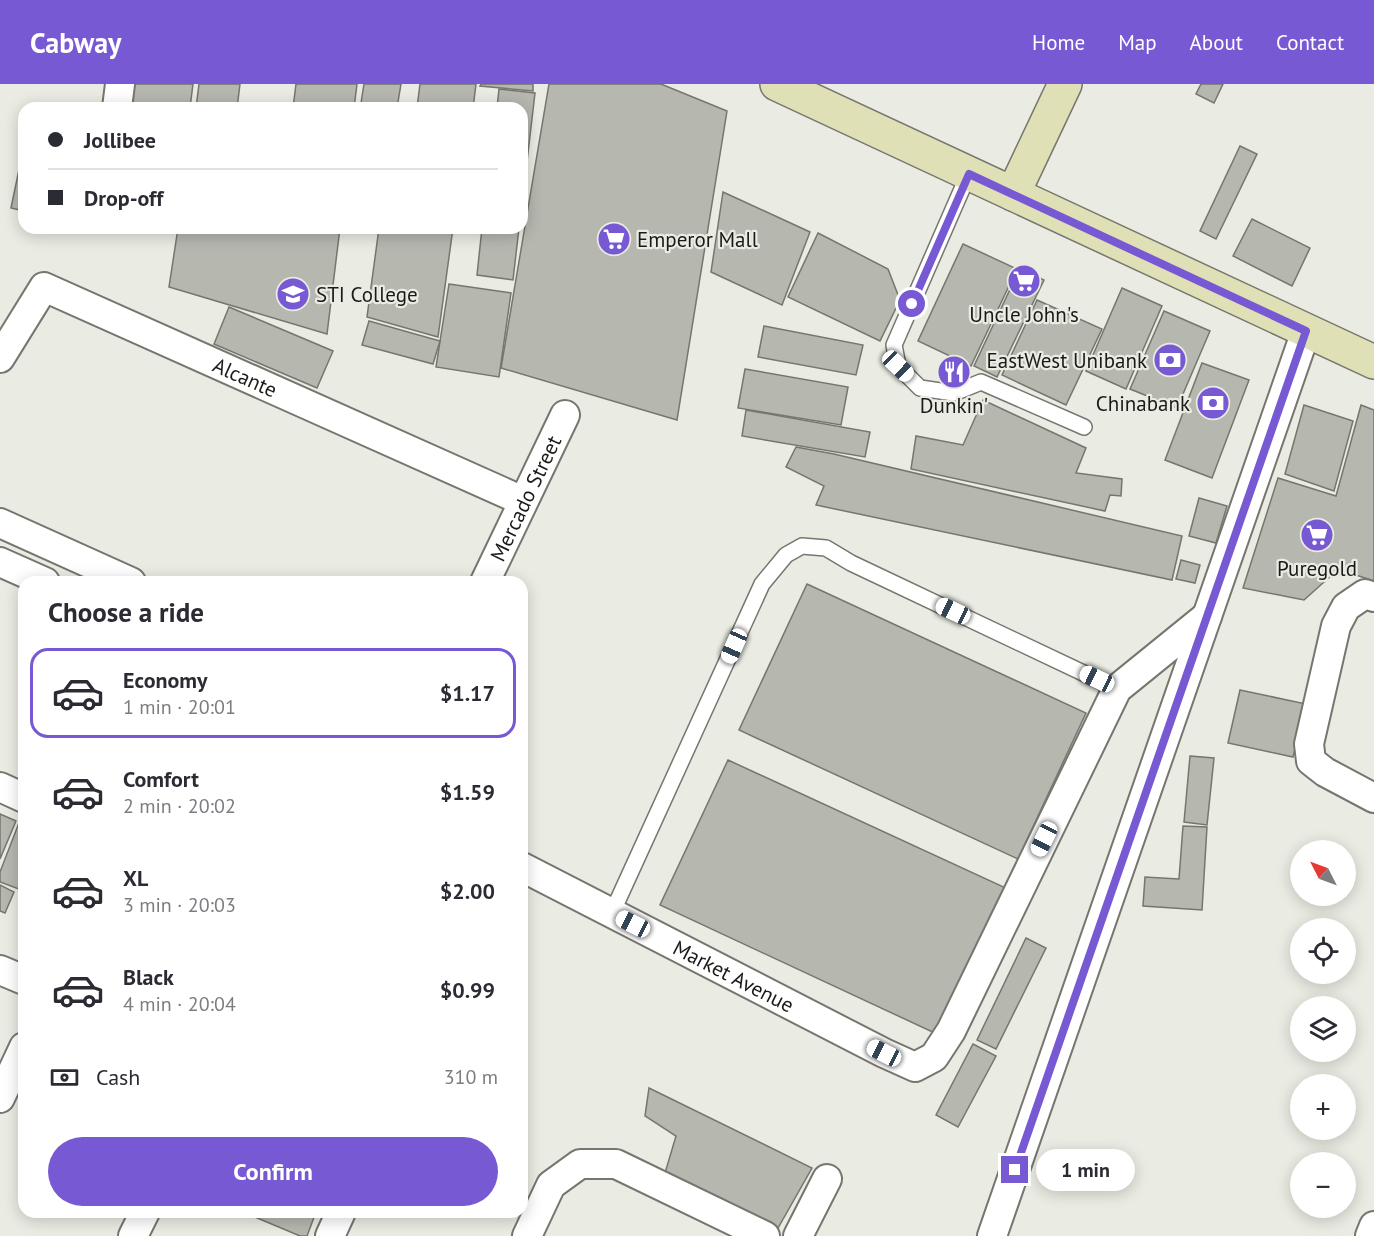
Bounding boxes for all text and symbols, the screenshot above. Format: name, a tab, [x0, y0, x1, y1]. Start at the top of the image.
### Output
text: Cabway	[30, 24, 121, 61]
text: Home	[1032, 29, 1085, 56]
text: Map	[1118, 29, 1157, 56]
text: About	[1190, 29, 1243, 56]
text: Contact	[1276, 29, 1344, 56]
text: Jollibee	[84, 126, 156, 154]
text: Drop-off	[84, 184, 163, 212]
supermarket icon: Emperor Mall	[596, 221, 632, 257]
place label: Emperor Mall	[637, 226, 758, 253]
supermarket icon: Uncle John's	[1006, 263, 1042, 299]
school or university icon: STI College	[275, 276, 311, 312]
place label: STI College	[316, 281, 418, 308]
route start	[898, 290, 925, 317]
place label: Uncle John's	[969, 301, 1079, 328]
bank icon: EastWest Unibank	[1152, 342, 1188, 378]
car	[879, 347, 917, 385]
place label: EastWest Unibank	[987, 347, 1147, 374]
street label: Alcante	[209, 351, 282, 403]
restaurant icon: Dunkin'	[936, 354, 972, 390]
bank icon: Chinabank	[1195, 385, 1231, 421]
place label: Chinabank	[1096, 390, 1190, 417]
place label: Dunkin'	[920, 392, 988, 419]
street label: Mercado Street	[484, 431, 567, 565]
supermarket icon: Puregold	[1299, 517, 1335, 553]
place label: Puregold	[1277, 555, 1357, 582]
text: Choose a ride	[48, 595, 204, 629]
car	[933, 595, 973, 627]
car	[718, 626, 750, 666]
car	[1077, 663, 1117, 695]
icon: car	[51, 666, 105, 720]
text: Economy	[123, 666, 207, 694]
text: $1.17	[440, 679, 495, 707]
text: 1 min · 20:01	[123, 694, 236, 720]
icon: car	[51, 765, 105, 819]
text: Comfort	[123, 765, 199, 793]
text: $1.59	[440, 778, 495, 806]
text: 2 min · 20:02	[123, 793, 236, 819]
car	[1028, 819, 1060, 859]
north arrow	[1290, 840, 1356, 906]
map controls	[1290, 840, 1356, 1218]
icon: car	[51, 864, 105, 918]
text: XL	[123, 864, 148, 892]
text: $2.00	[440, 877, 495, 905]
text: 3 min · 20:03	[123, 892, 236, 918]
car	[613, 908, 653, 940]
button: locate	[1290, 918, 1356, 984]
street label: Market Avenue	[669, 934, 799, 1018]
icon: car	[51, 963, 105, 1017]
text: Black	[123, 963, 174, 991]
text: $0.99	[440, 976, 495, 1004]
text: 4 min · 20:04	[123, 991, 236, 1017]
button: layers	[1290, 996, 1356, 1062]
car	[864, 1037, 904, 1069]
icon: cash	[48, 1061, 81, 1094]
text: Cash	[96, 1063, 140, 1091]
text: 310 m	[444, 1064, 498, 1090]
button: +	[1290, 1074, 1356, 1140]
button: Confirm	[48, 1137, 498, 1206]
callout: 1 min	[1036, 1149, 1135, 1191]
button: −	[1290, 1152, 1356, 1218]
route end	[1001, 1156, 1028, 1183]
text: 1 min	[1061, 1157, 1110, 1183]

